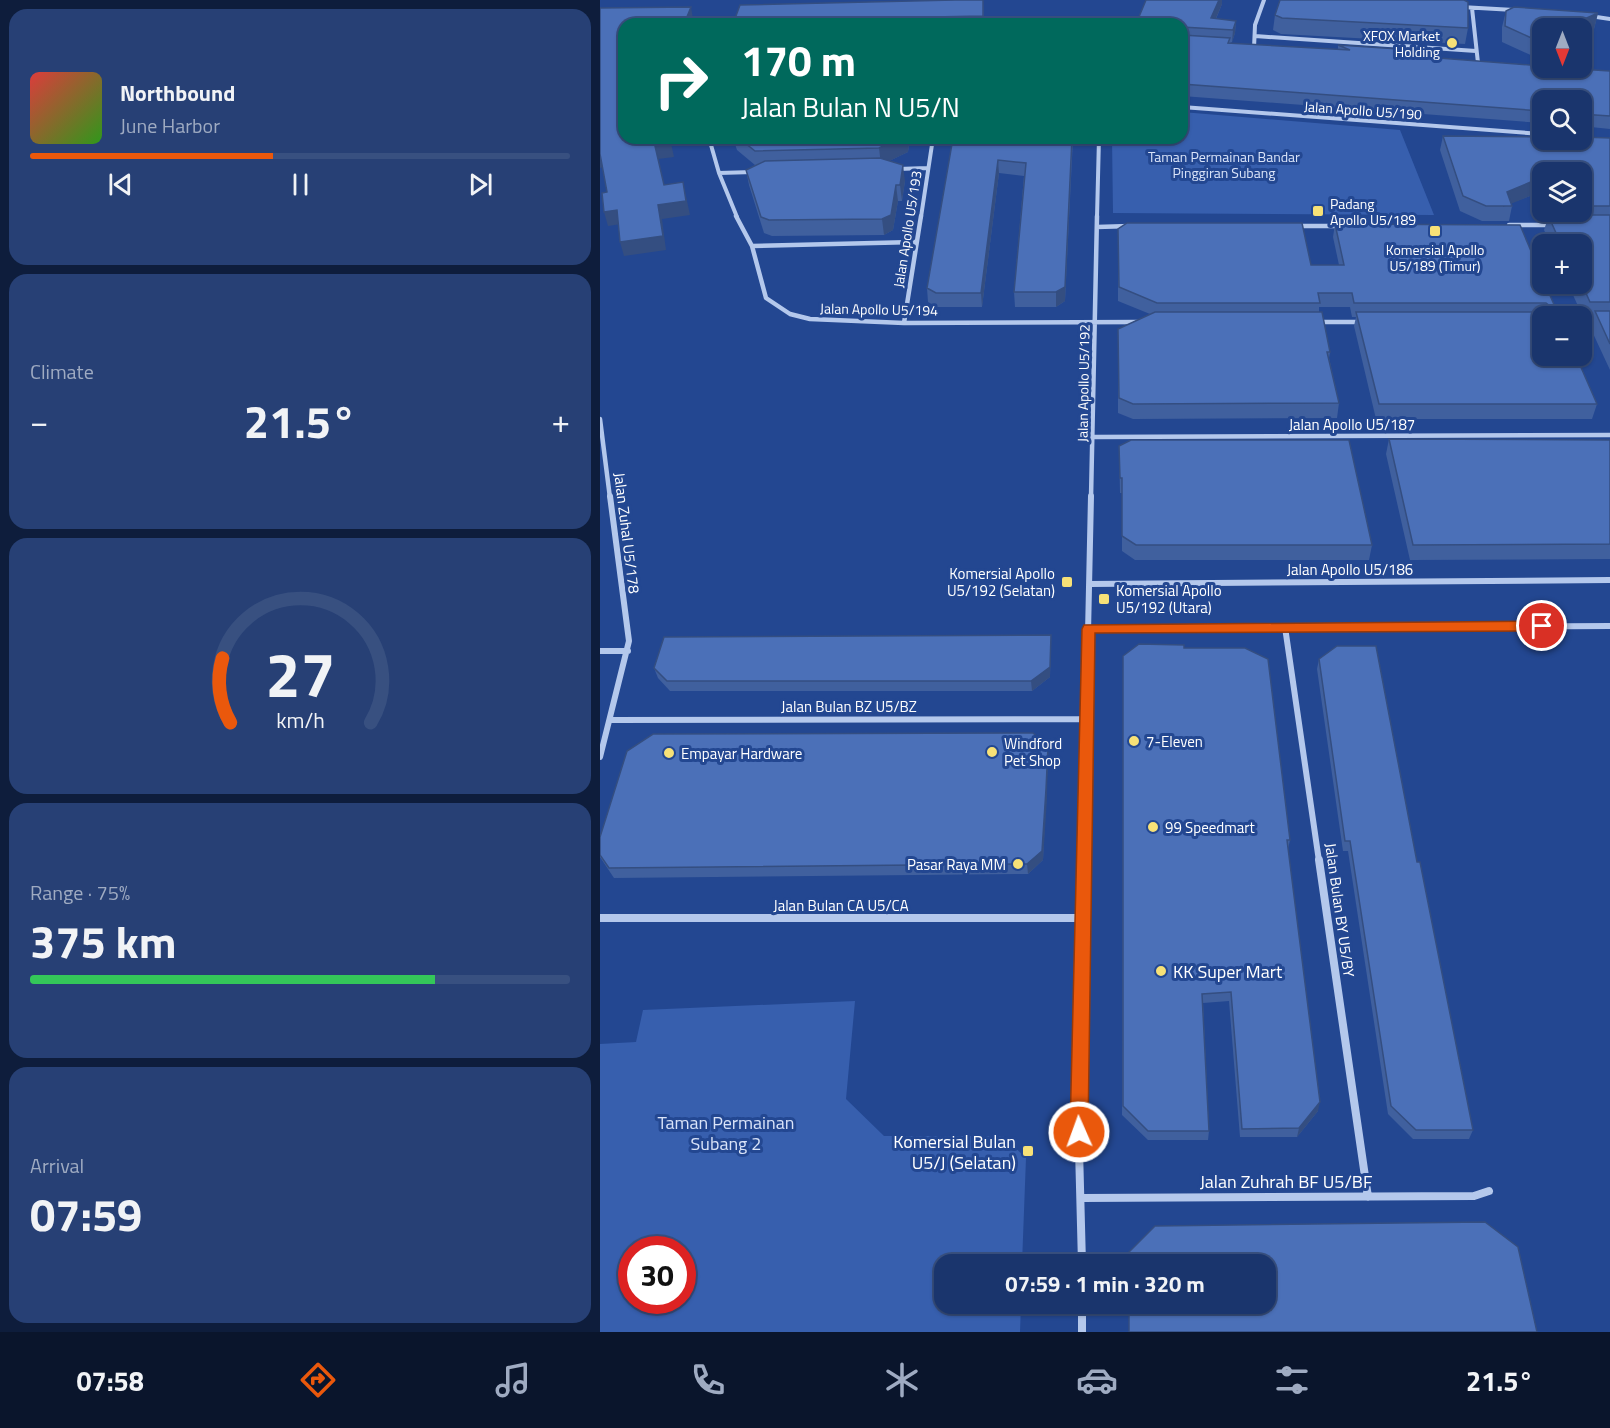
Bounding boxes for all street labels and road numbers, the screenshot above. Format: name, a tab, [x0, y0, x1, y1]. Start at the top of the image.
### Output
street label: Jalan Apollo U5/190	[1303, 95, 1423, 125]
street label: Jalan Apollo U5/193	[887, 169, 927, 289]
street label: Jalan Apollo U5/194	[820, 297, 938, 321]
street label: Jalan Apollo U5/192	[1071, 324, 1095, 442]
street label: Jalan Apollo U5/187	[1289, 413, 1415, 436]
street label: Jalan Zuhal U5/178	[608, 471, 646, 595]
street label: Jalan Apollo U5/186	[1287, 558, 1413, 581]
street label: Jalan Bulan BZ U5/BZ	[781, 695, 917, 718]
street label: Jalan Bulan BY U5/BY	[1319, 841, 1361, 979]
street label: Jalan Bulan CA U5/CA	[773, 894, 909, 917]
street label: Jalan Zuhrah BF U5/BF	[1200, 1168, 1372, 1195]

